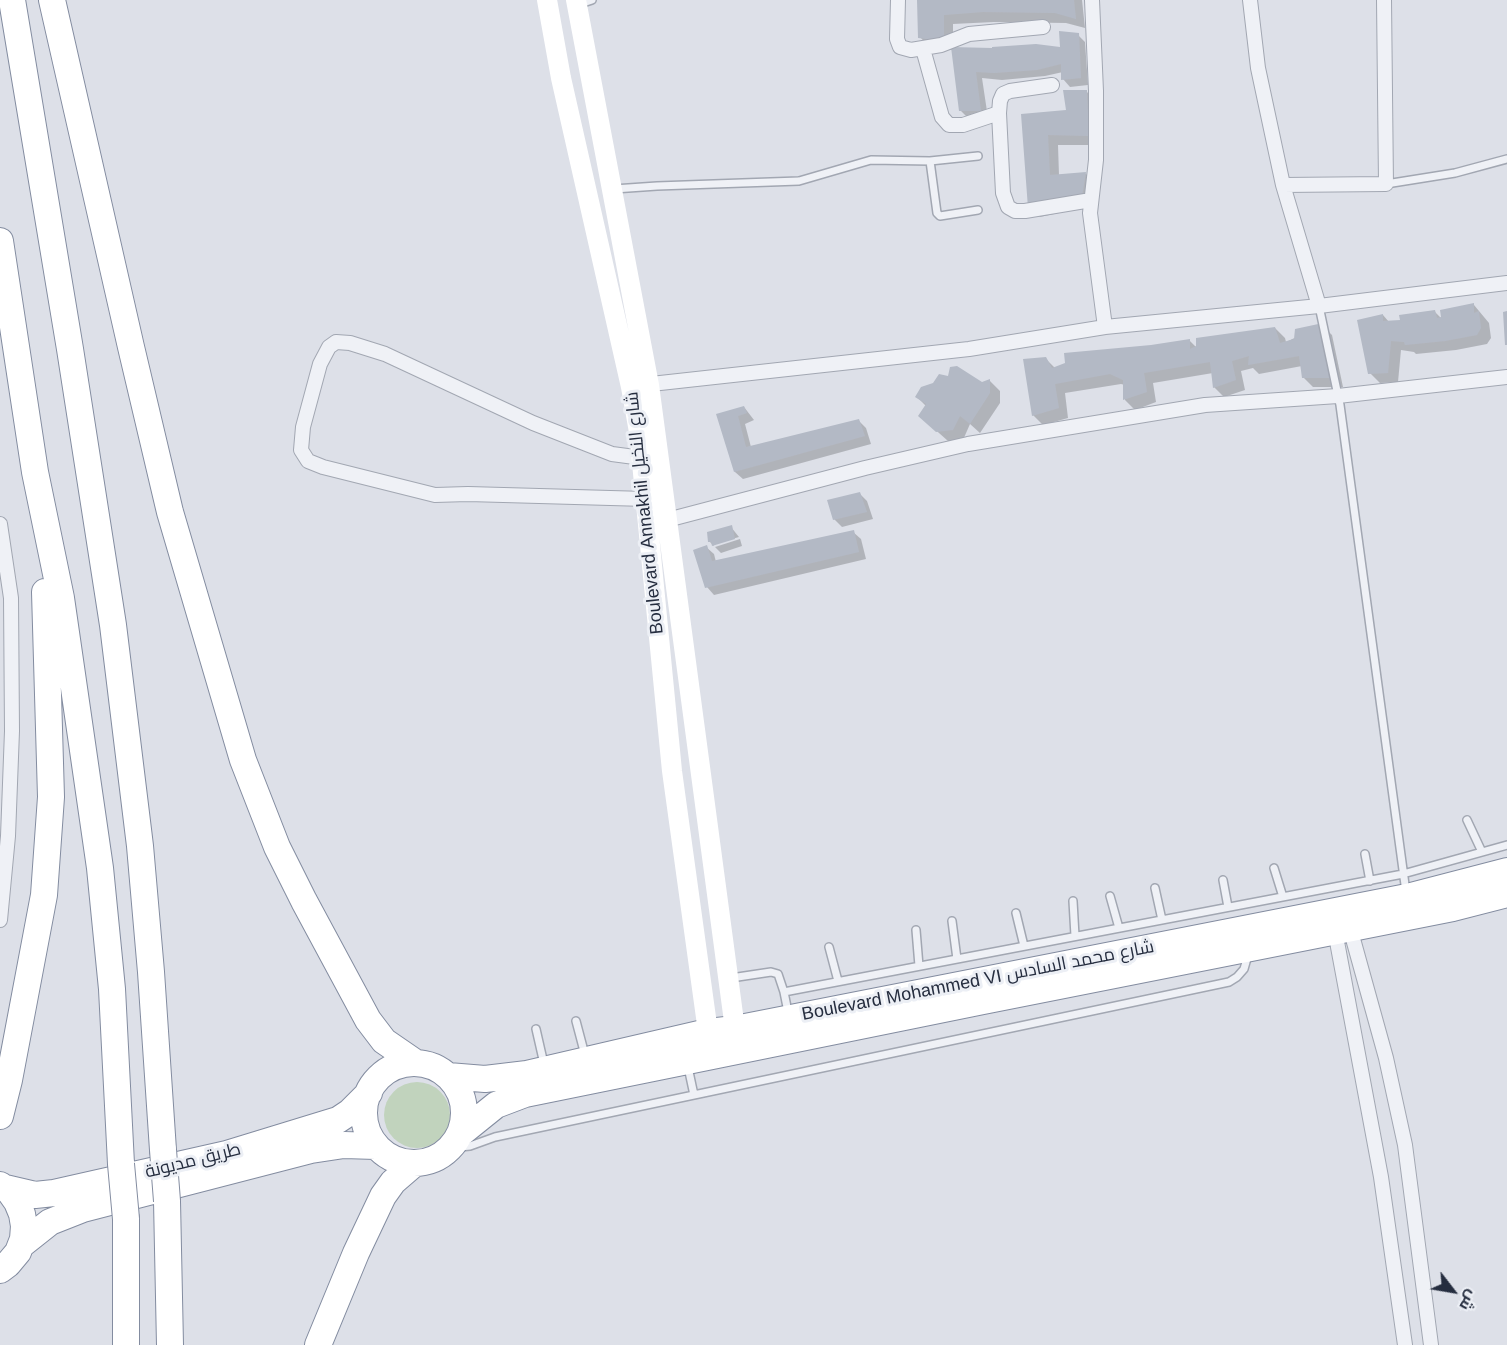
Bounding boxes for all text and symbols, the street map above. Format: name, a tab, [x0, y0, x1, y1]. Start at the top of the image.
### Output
street label: Boulevard Annakhil شارع النخيل	[622, 391, 668, 635]
street label: Boulevard Mohammed VI شارع محمد السادس	[800, 936, 1156, 1026]
street label: طريق مديونة	[143, 1139, 243, 1183]
north arrow	[1423, 1261, 1483, 1321]
text: ش	[1456, 1287, 1481, 1314]

